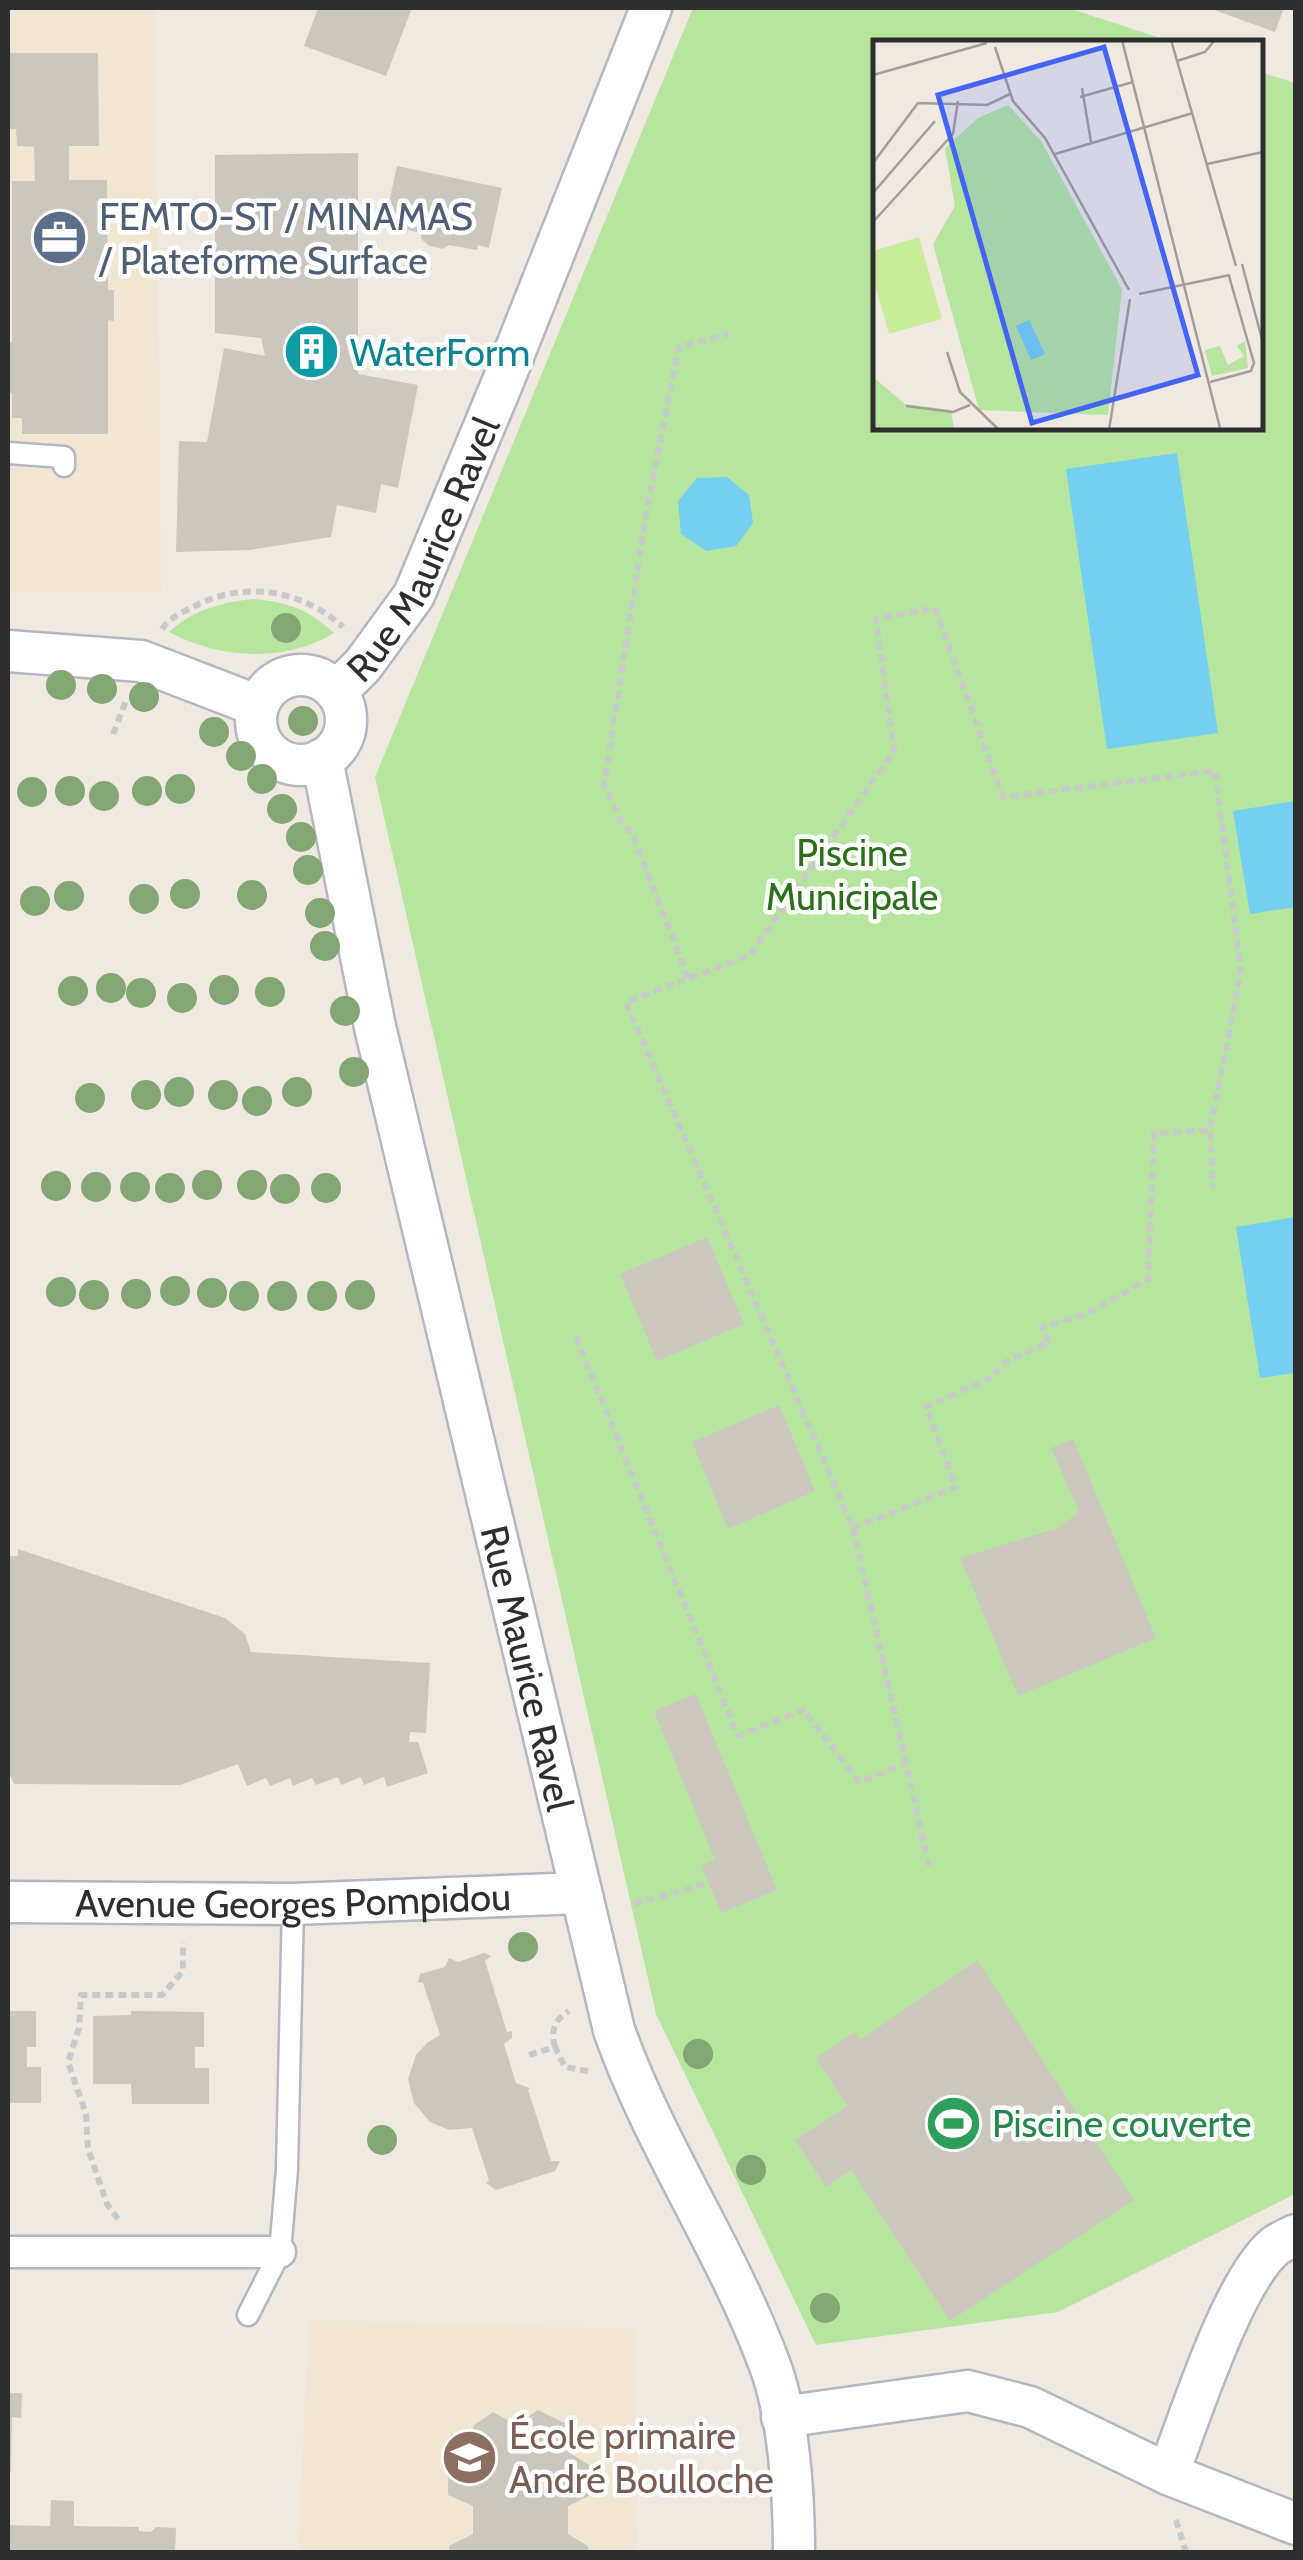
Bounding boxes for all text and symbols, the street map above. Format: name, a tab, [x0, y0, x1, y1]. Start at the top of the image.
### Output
inset map	[873, 40, 1263, 430]
place label: FEMTO-ST / MINAMAS / Plateforme Surface	[98, 193, 473, 284]
office icon: FEMTO-ST / MINAMAS / Plateforme Surface	[30, 208, 90, 268]
building icon: WaterForm	[281, 322, 341, 382]
place label: WaterForm	[350, 329, 530, 376]
street label: Rue Maurice Ravel	[337, 410, 509, 691]
park label: Piscine Municipale	[766, 829, 938, 920]
street label: Rue Maurice Ravel	[471, 1521, 584, 1815]
street label: Avenue Georges Pompidou	[75, 1872, 512, 1928]
sports icon: Piscine couverte	[923, 2093, 983, 2153]
place label: Piscine couverte	[992, 2100, 1252, 2147]
place label: École primaire André Boulloche	[509, 2412, 774, 2503]
school or university icon: École primaire André Boulloche	[440, 2427, 500, 2487]

